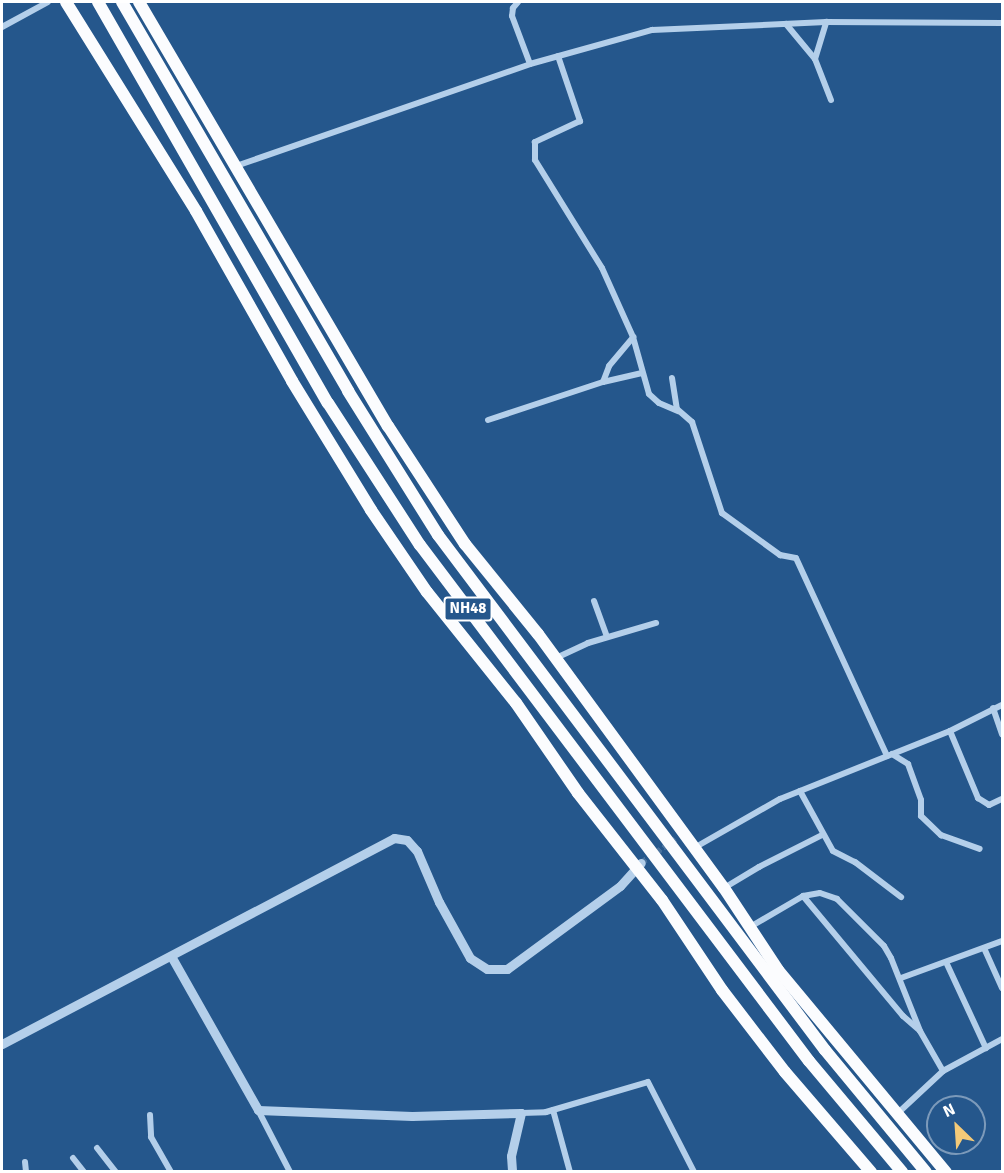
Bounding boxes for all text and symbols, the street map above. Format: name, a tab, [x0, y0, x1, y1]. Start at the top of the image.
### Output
road number: NH48	[442, 597, 494, 621]
north arrow	[926, 1095, 986, 1155]
text: N	[940, 1099, 959, 1122]

